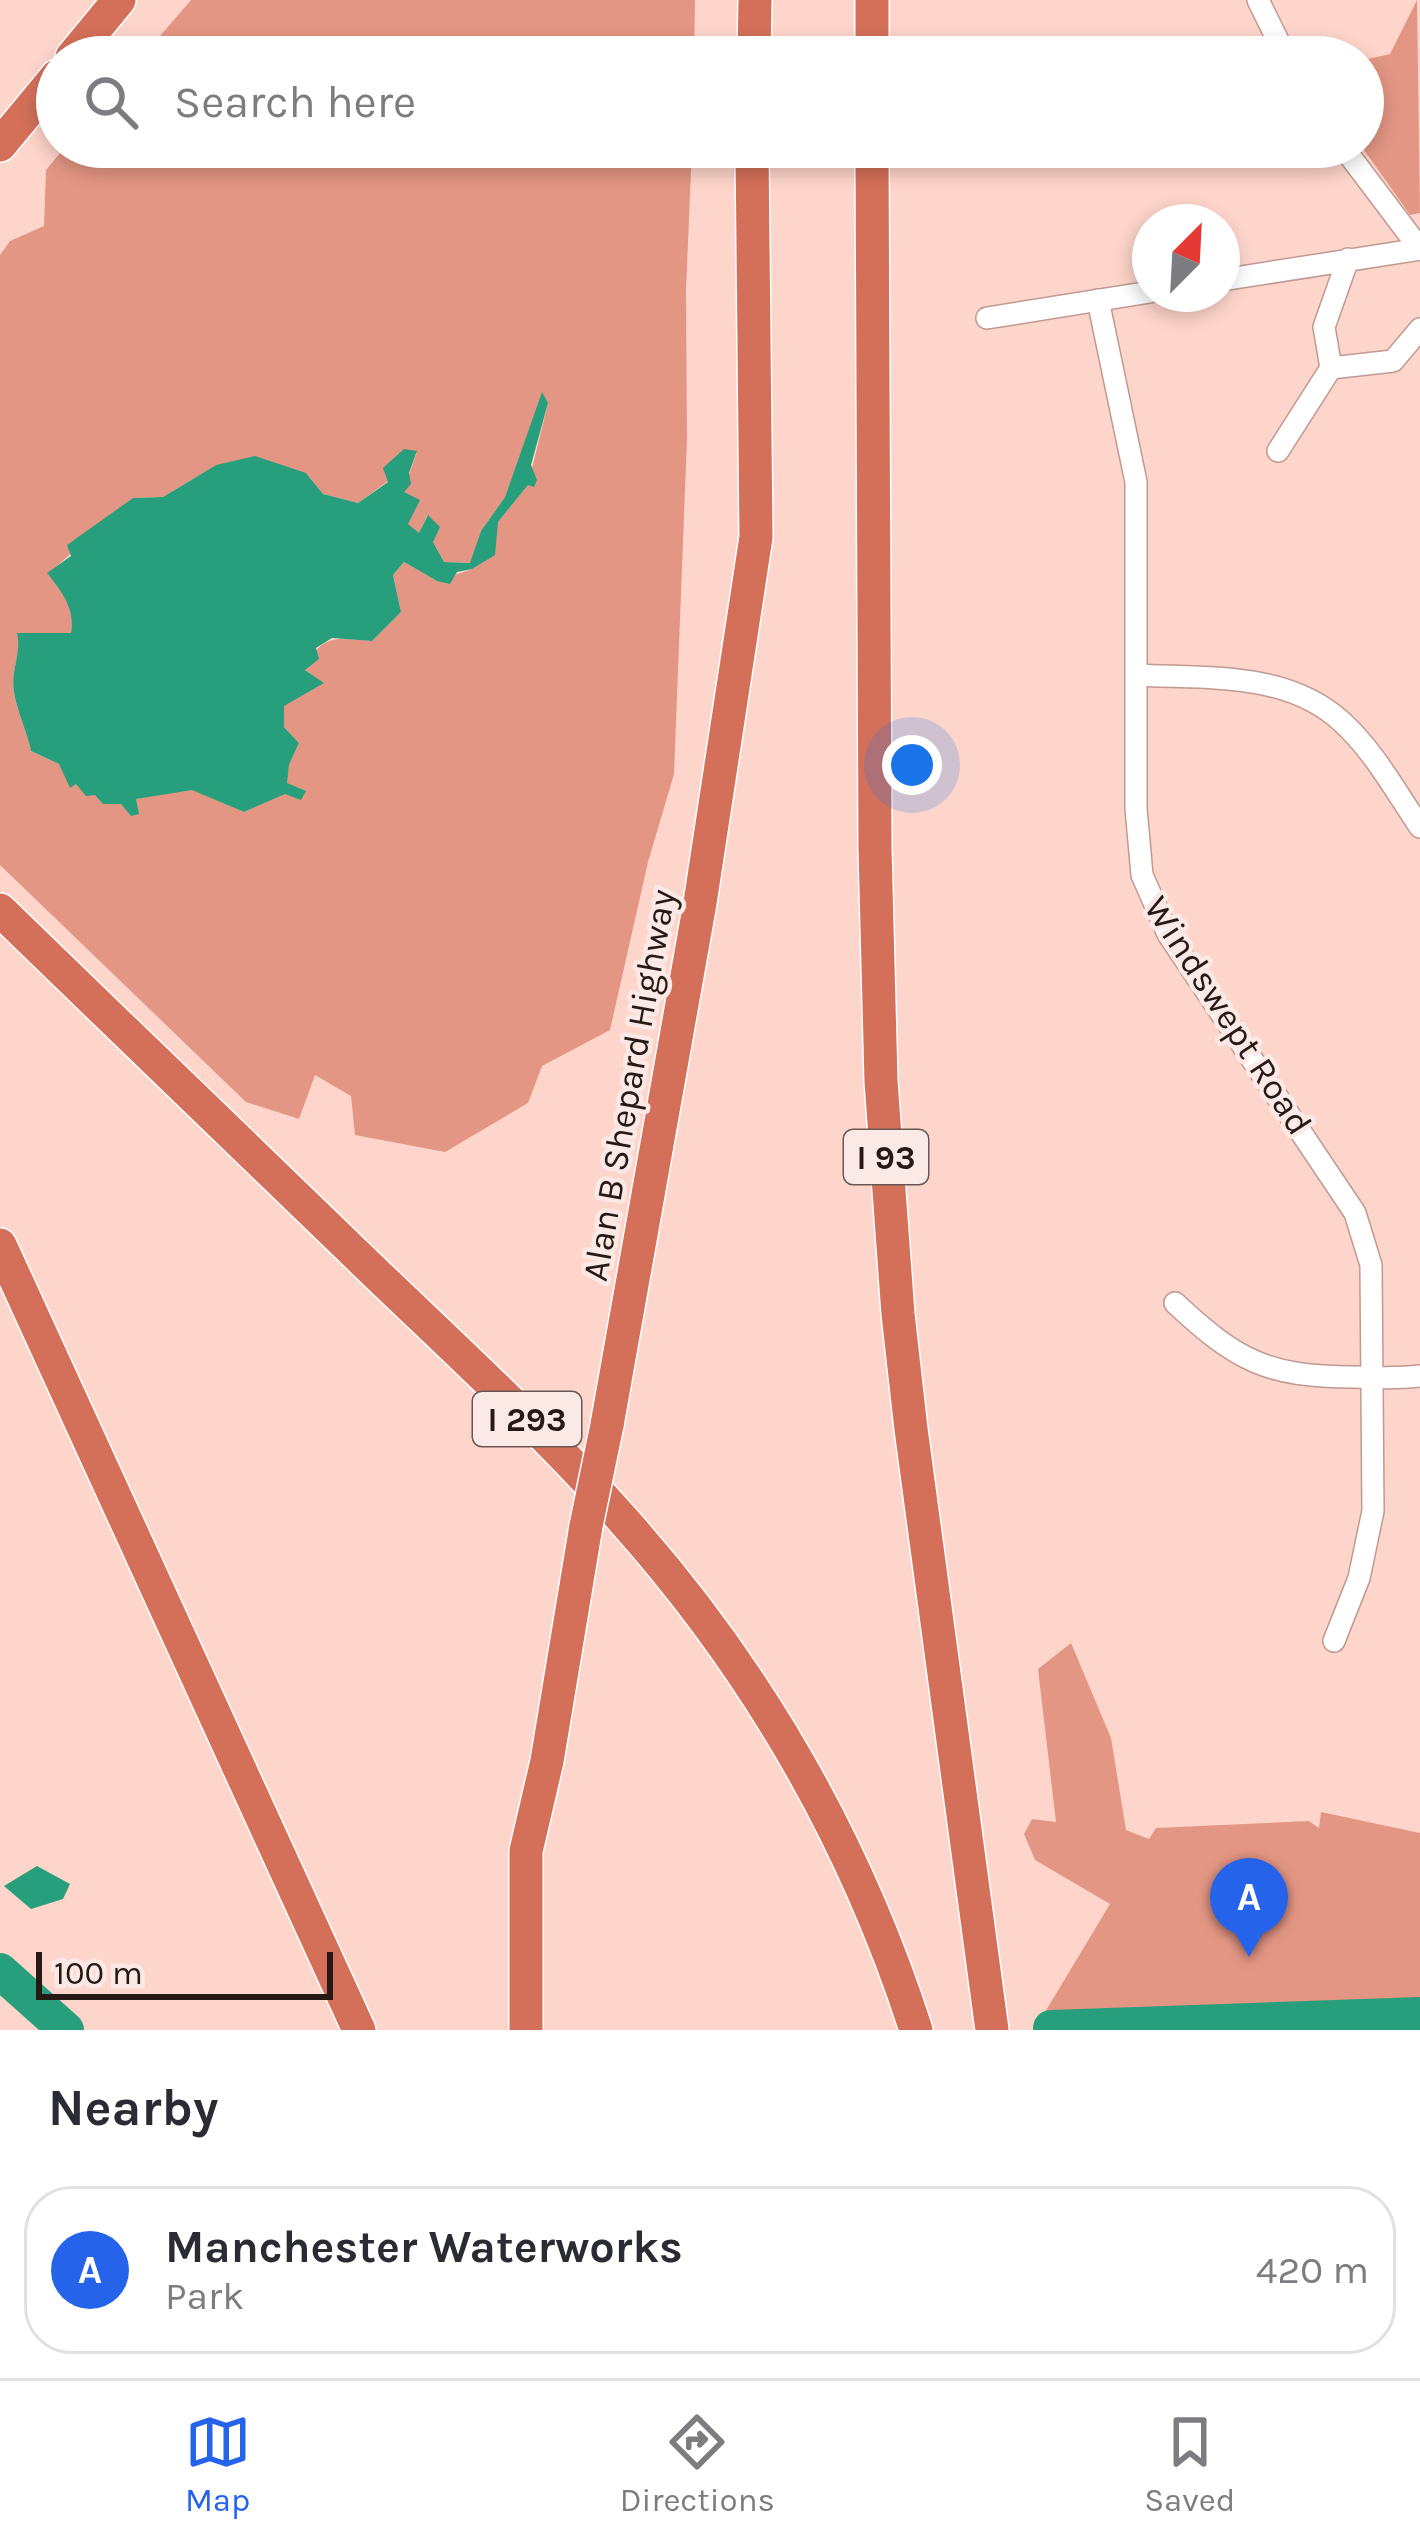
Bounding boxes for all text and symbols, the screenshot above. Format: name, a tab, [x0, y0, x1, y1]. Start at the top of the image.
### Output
search box	[36, 36, 1384, 168]
icon: search	[78, 69, 144, 135]
text: Search here	[174, 76, 416, 128]
north arrow	[1132, 204, 1240, 312]
your location	[882, 735, 942, 795]
street label: Alan B Shepard Highway	[574, 886, 684, 1284]
street label: Windswept Road	[1136, 889, 1321, 1142]
road number: I 93	[844, 1130, 928, 1184]
road number: I 293	[473, 1392, 581, 1446]
pin: A	[1210, 1858, 1288, 1957]
scale bar	[36, 1946, 333, 1999]
text: 100 m	[54, 1954, 143, 1992]
text: Nearby	[48, 2078, 218, 2138]
text: Manchester Waterworks	[165, 2221, 683, 2273]
text: A	[78, 2247, 102, 2293]
text: 420 m	[1256, 2247, 1369, 2293]
text: Park	[165, 2273, 244, 2319]
tab: Map	[185, 2409, 251, 2519]
tab: Directions	[620, 2409, 775, 2519]
tab: Saved	[1144, 2409, 1235, 2519]

